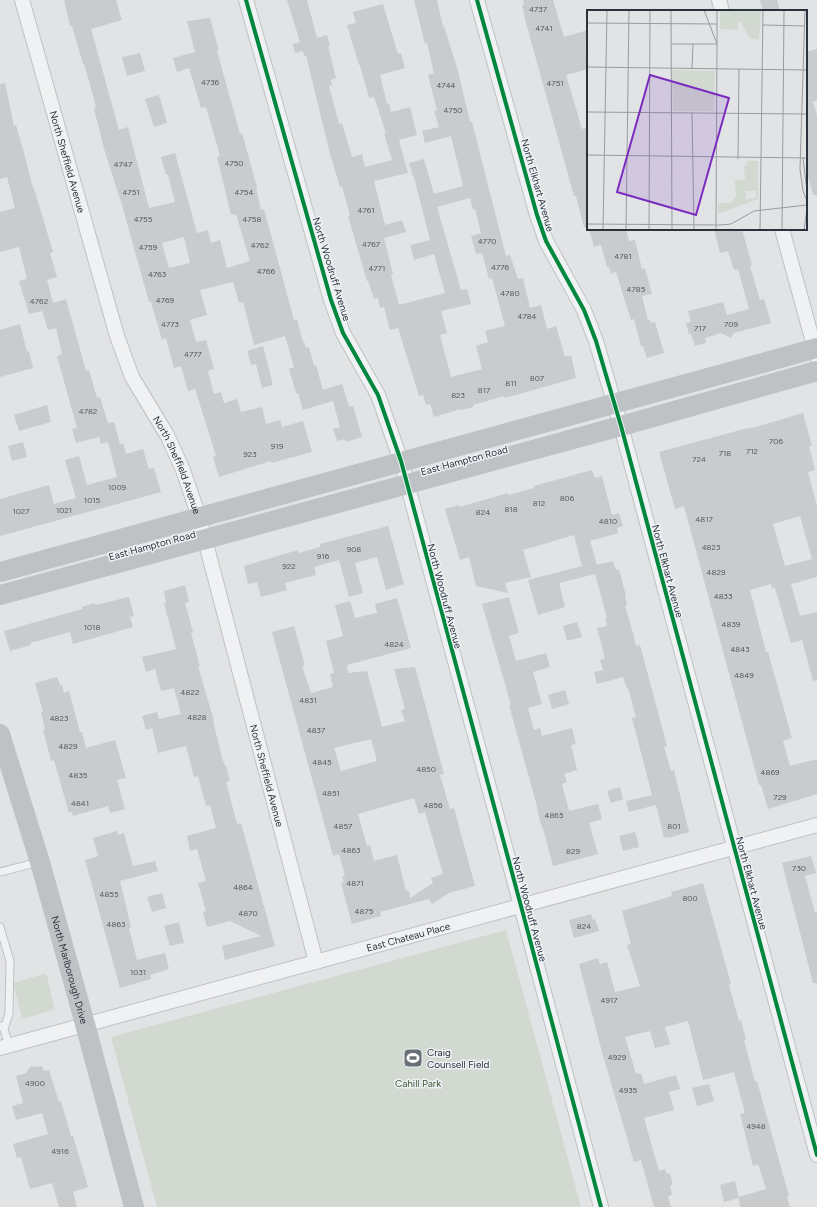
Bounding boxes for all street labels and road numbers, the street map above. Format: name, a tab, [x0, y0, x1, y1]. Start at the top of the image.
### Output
street label: North Sheffield Avenue	[47, 109, 88, 215]
street label: North Elkhart Avenue	[518, 137, 557, 234]
street label: North Woodruff Avenue	[310, 216, 354, 323]
street label: North Sheffield Avenue	[150, 414, 204, 516]
street label: East Hampton Road	[419, 443, 509, 478]
street label: North Elkhart Avenue	[649, 523, 686, 620]
street label: East Hampton Road	[107, 528, 197, 563]
street label: North Woodruff Avenue	[424, 542, 465, 651]
street label: North Sheffield Avenue	[247, 723, 286, 829]
street label: North Elkhart Avenue	[733, 835, 770, 932]
street label: North Woodruff Avenue	[509, 855, 550, 964]
street label: North Marlborough Drive	[48, 914, 91, 1026]
street label: East Chateau Place	[365, 919, 452, 955]

